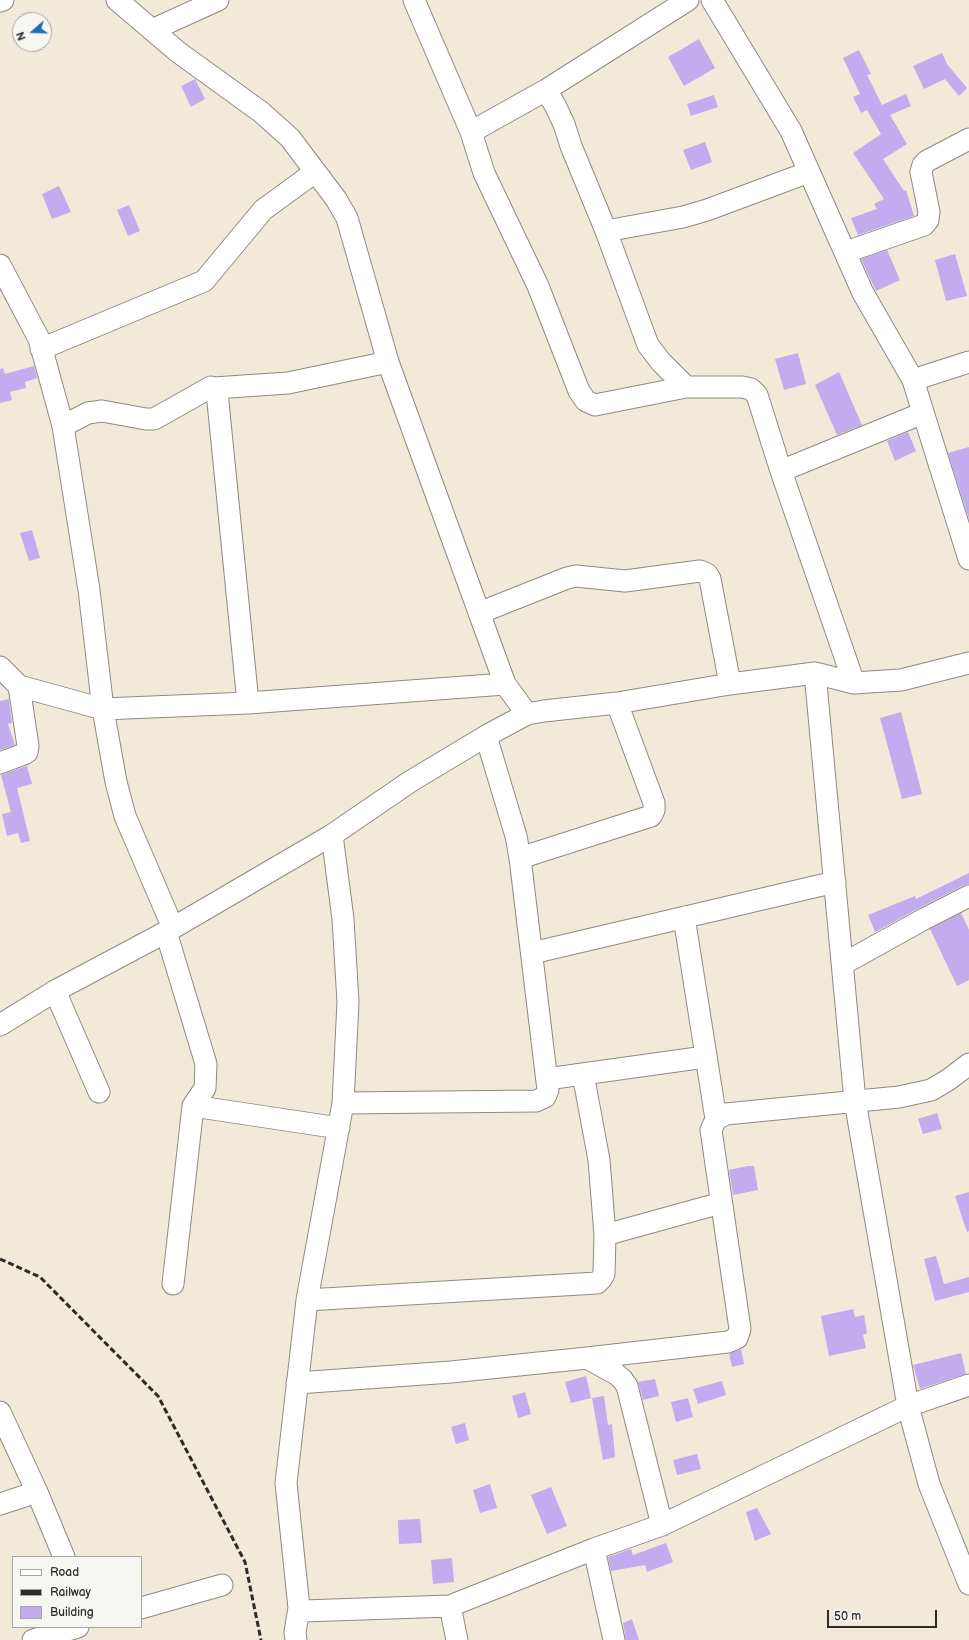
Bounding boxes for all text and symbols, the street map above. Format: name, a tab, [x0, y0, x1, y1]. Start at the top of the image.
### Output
north arrow	[12, 12, 52, 52]
text: N	[14, 30, 29, 42]
legend	[12, 1556, 142, 1628]
text: Road	[50, 1565, 79, 1580]
text: Railway	[50, 1585, 91, 1600]
scale bar	[829, 1602, 939, 1628]
text: Building	[50, 1605, 94, 1620]
text: 50 m	[834, 1609, 861, 1624]

